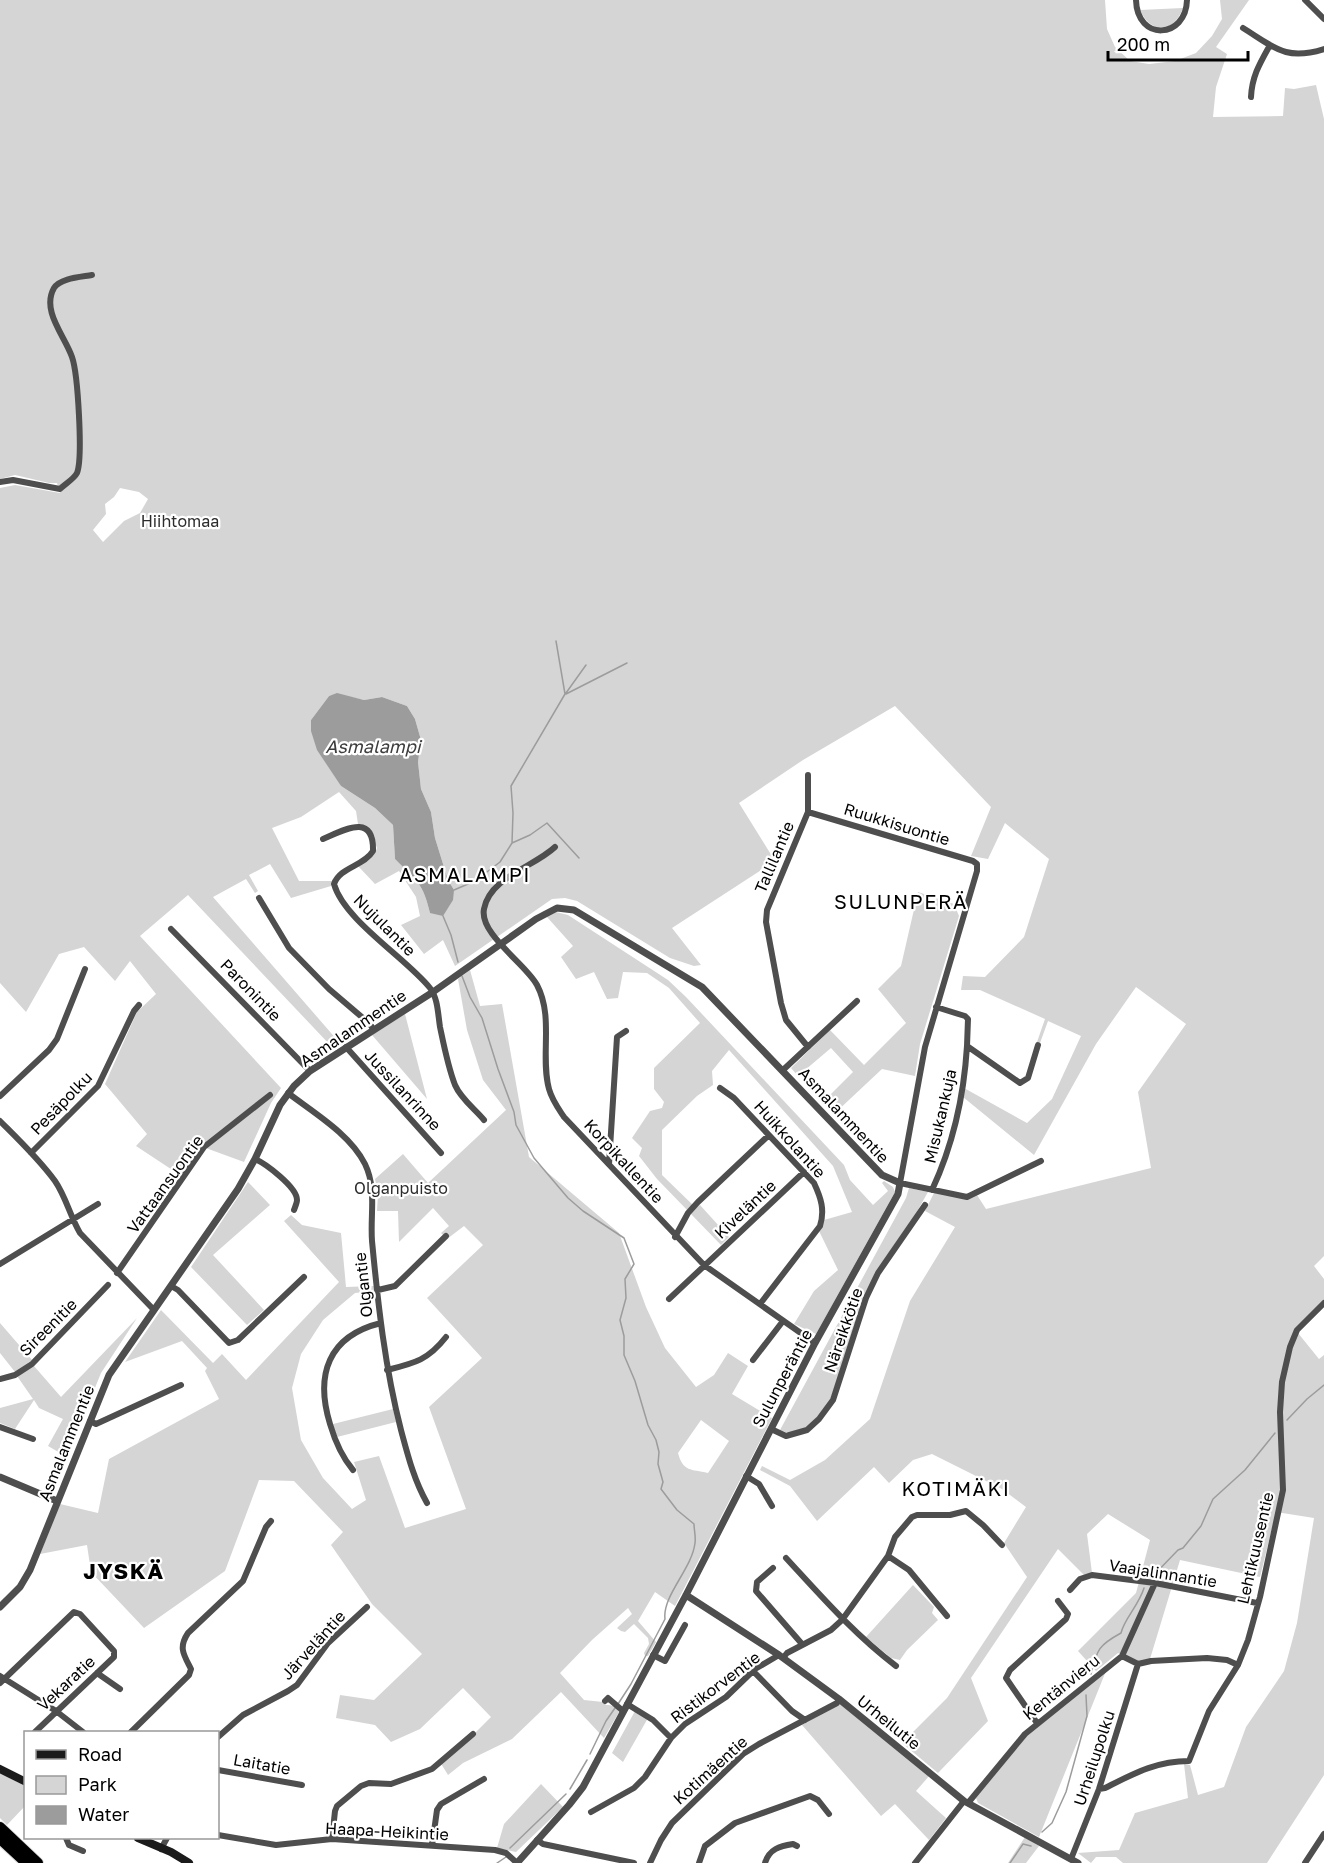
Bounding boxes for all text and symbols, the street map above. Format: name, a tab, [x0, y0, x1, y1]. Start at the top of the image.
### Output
scale bar	[1108, 24, 1248, 62]
text: 200 m	[1117, 33, 1170, 55]
park label: Hiihtomaa	[141, 511, 219, 531]
water label: Asmalampi	[325, 735, 423, 757]
street label: Ruukkisuontie	[842, 798, 952, 850]
street label: Tallilantie	[750, 818, 798, 896]
district label: ASMALAMPI	[399, 862, 531, 886]
district label: SULUNPERÄ	[834, 889, 968, 913]
street label: Nujulantie	[350, 890, 420, 960]
street label: Paronintie	[216, 955, 286, 1025]
street label: Asmalammentie	[296, 985, 410, 1071]
street label: Jussilanrinne	[360, 1045, 446, 1135]
street label: Asmalammentie	[794, 1063, 894, 1167]
street label: Pesäpolku	[26, 1067, 96, 1139]
street label: Misukankuja	[919, 1067, 961, 1165]
street label: Huikkolantie	[750, 1096, 830, 1182]
street label: Korpikallentie	[580, 1115, 668, 1207]
street label: Vattaansuontie	[123, 1131, 207, 1237]
street label: Kiveläntie	[710, 1175, 780, 1243]
park label: Olganpuisto	[354, 1178, 448, 1198]
street label: Olgantie	[350, 1251, 376, 1319]
street label: Näreikkötie	[819, 1285, 867, 1375]
street label: Sireenitie	[15, 1294, 81, 1360]
street label: Sulunperäntie	[748, 1325, 816, 1431]
street label: Asmalammentie	[34, 1382, 98, 1504]
district label: KOTIMÄKI	[901, 1476, 1011, 1500]
street label: Lehtikuusentie	[1232, 1490, 1278, 1606]
street label: Vaajalinnantie	[1108, 1555, 1218, 1591]
district label: JYSKÄ	[83, 1557, 165, 1584]
street label: Järveläntie	[277, 1606, 349, 1684]
street label: Ristikorventie	[666, 1647, 764, 1727]
street label: Kentänvieru	[1019, 1650, 1103, 1724]
street label: Vekaratie	[33, 1651, 99, 1715]
street label: Urheilutie	[853, 1690, 925, 1754]
street label: Urheilupolku	[1069, 1708, 1119, 1808]
legend	[24, 1731, 219, 1839]
street label: Kotimäentie	[669, 1731, 751, 1809]
text: Road	[78, 1743, 122, 1765]
street label: Laitatie	[232, 1749, 292, 1779]
text: Park	[78, 1773, 117, 1795]
text: Water	[78, 1803, 129, 1825]
street label: Haapa-Heikintie	[325, 1818, 449, 1844]

